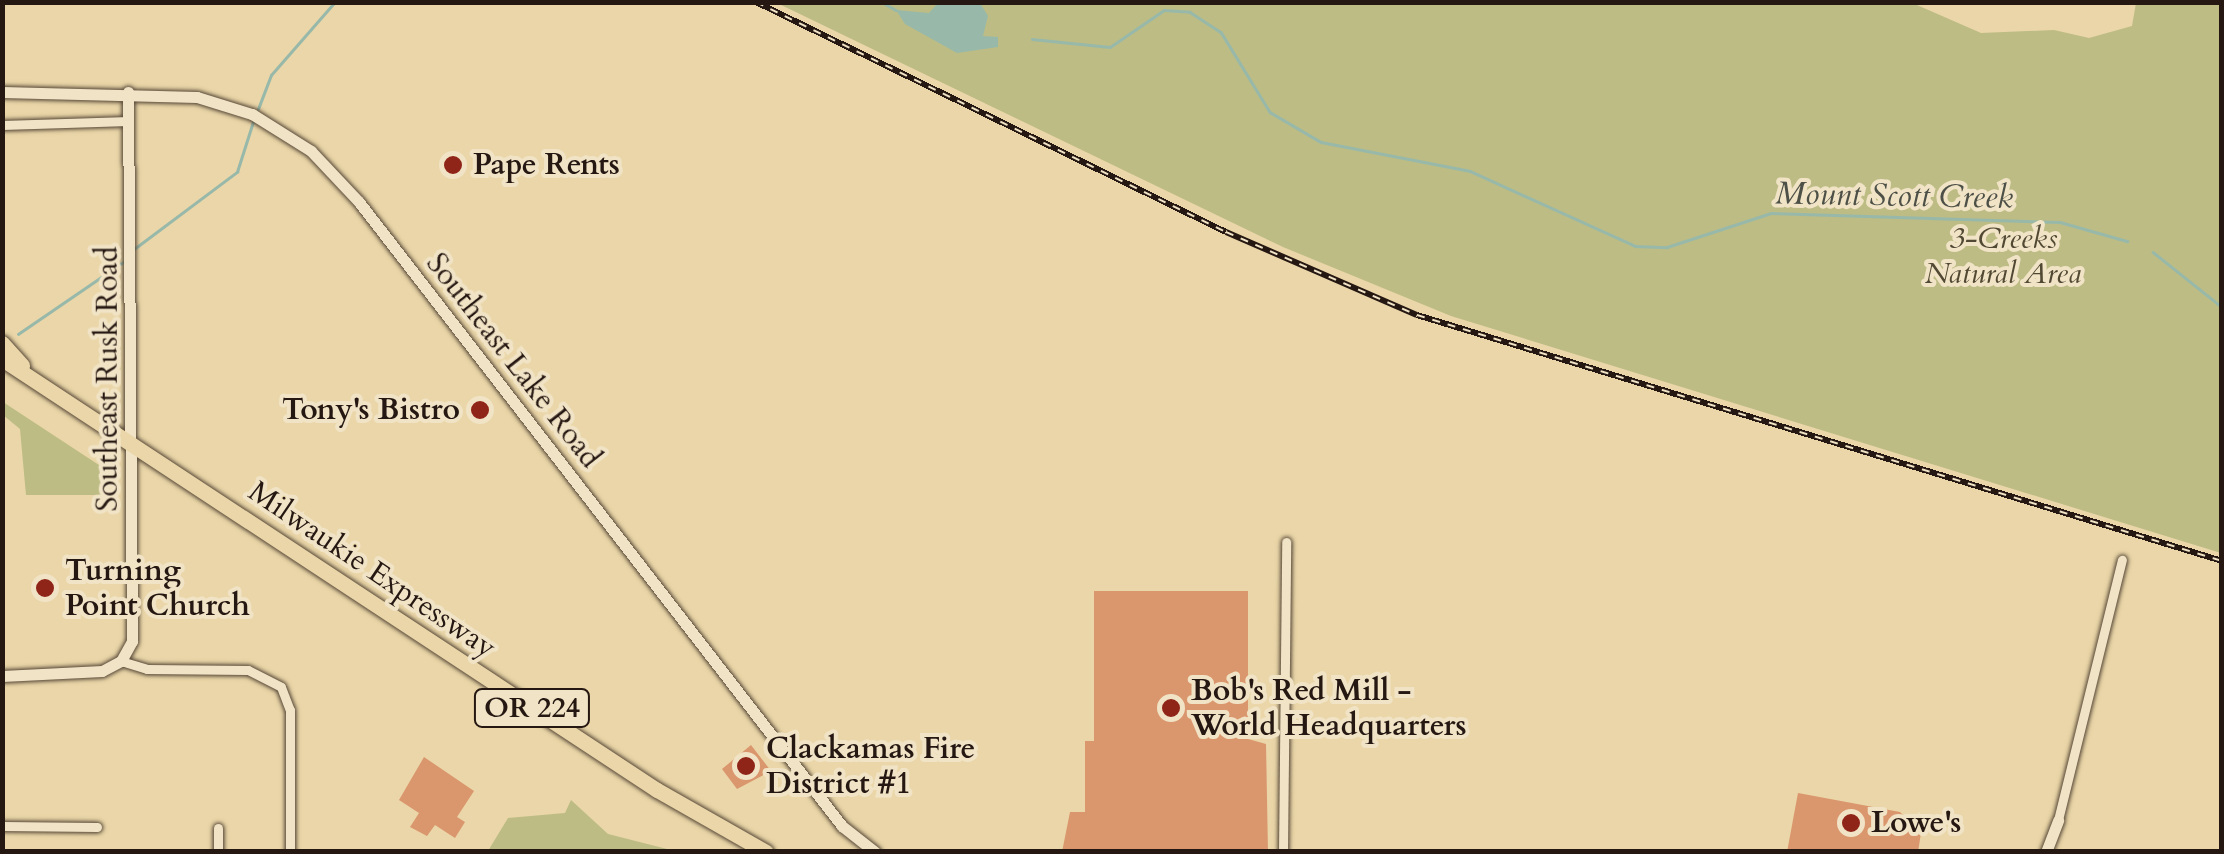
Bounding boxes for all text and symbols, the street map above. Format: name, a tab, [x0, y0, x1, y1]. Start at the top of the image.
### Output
place label: Pape Rents	[473, 147, 620, 183]
marker: Pape Rents	[442, 154, 464, 176]
water label: Mount Scott Creek	[1775, 175, 2013, 217]
park label: 3-Creeks Natural Area	[1925, 221, 2081, 292]
street label: Southeast Rusk Road	[90, 246, 126, 512]
street label: Southeast Lake Road	[418, 246, 608, 476]
place label: Tony's Bistro	[282, 392, 460, 428]
marker: Tony's Bistro	[469, 399, 491, 421]
street label: Milwaukie Expressway	[241, 474, 503, 666]
place label: Turning Point Church	[65, 553, 250, 624]
marker: Turning Point Church	[34, 577, 56, 599]
place label: Bob's Red Mill - World Headquarters	[1191, 673, 1467, 744]
road number: OR 224	[472, 685, 592, 731]
marker: Bob's Red Mill - World Headquarters	[1160, 697, 1182, 719]
place label: Clackamas Fire District #1	[766, 731, 975, 802]
marker: Clackamas Fire District #1	[735, 755, 757, 777]
place label: Lowe's	[1871, 805, 1961, 841]
marker: Lowe's	[1840, 812, 1862, 834]

